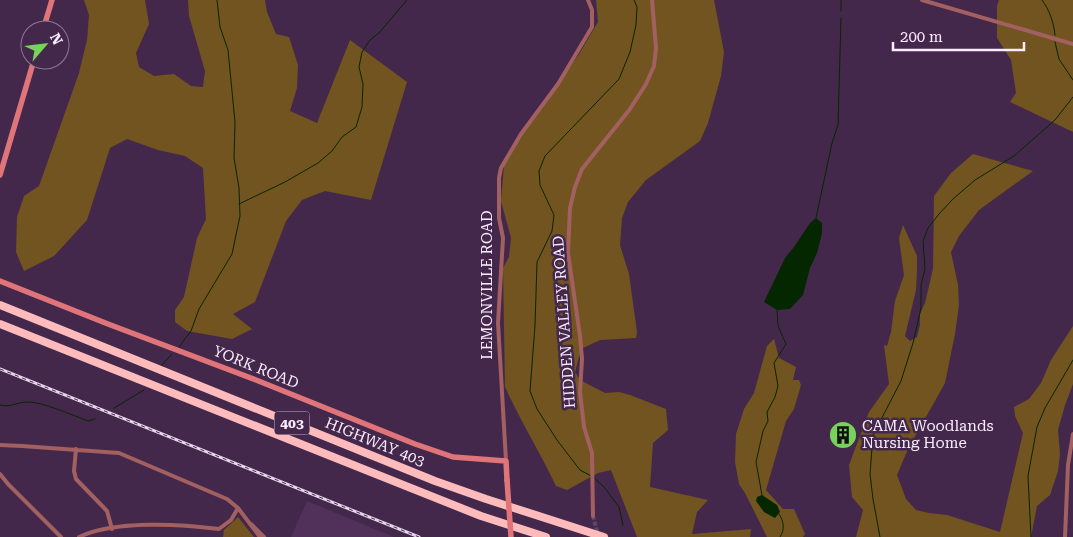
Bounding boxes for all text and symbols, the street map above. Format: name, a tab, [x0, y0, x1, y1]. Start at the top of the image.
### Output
north arrow	[20, 20, 70, 70]
scale bar	[893, 20, 1024, 52]
text: 200 m	[900, 28, 943, 46]
text: N	[47, 30, 66, 48]
street label: LEMONVILLE ROAD	[478, 210, 496, 360]
street label: HIDDEN VALLEY ROAD	[549, 235, 579, 409]
street label: YORK ROAD	[211, 342, 301, 392]
road number: 403	[274, 412, 310, 434]
street label: HIGHWAY 403	[323, 414, 427, 470]
place label: CAMA Woodlands Nursing Home	[862, 417, 994, 452]
building icon: CAMA Woodlands Nursing Home	[828, 420, 858, 450]

